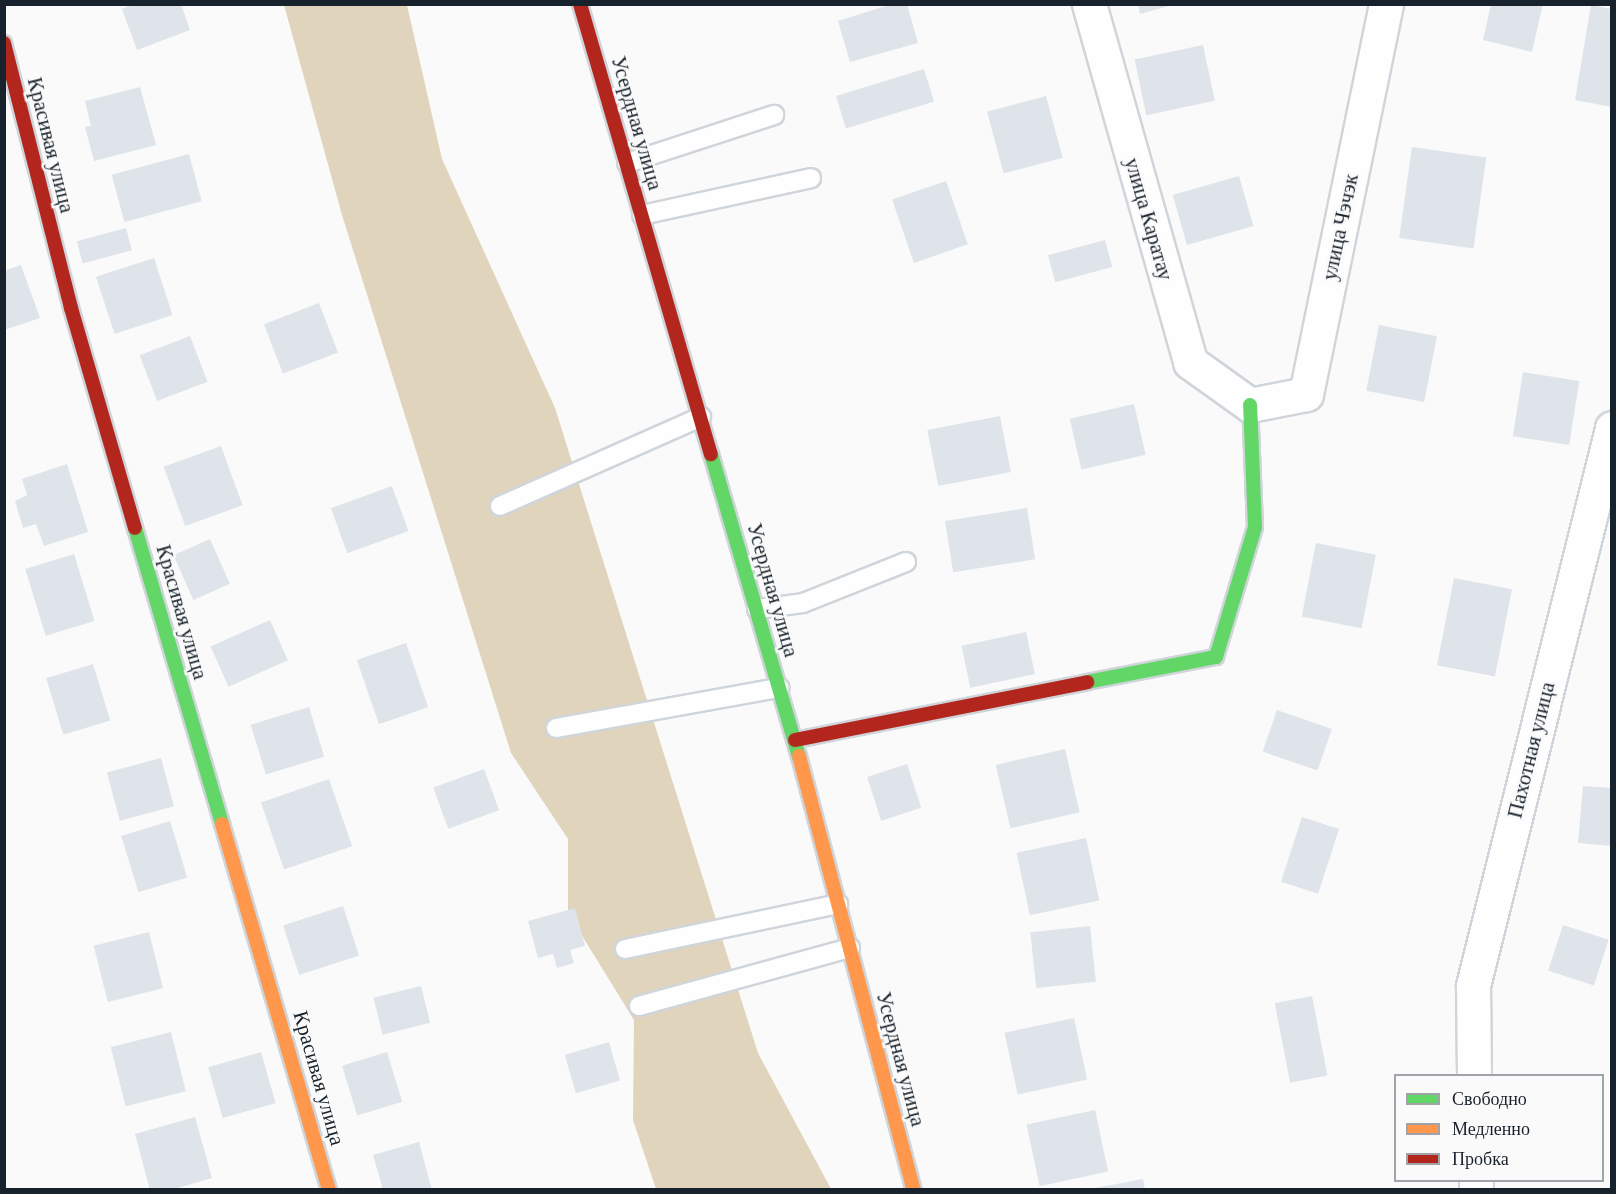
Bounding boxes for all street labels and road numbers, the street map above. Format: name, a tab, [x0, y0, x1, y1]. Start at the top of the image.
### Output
street label: Усердная улица	[606, 53, 668, 193]
street label: Красивая улица	[22, 75, 80, 215]
street label: улица Каратау	[1119, 155, 1179, 283]
street label: улица Чэчэк	[1316, 171, 1364, 283]
street label: Усердная улица	[742, 520, 804, 660]
street label: Красивая улица	[151, 542, 213, 682]
street label: Пахотная улица	[1502, 679, 1560, 821]
street label: Усердная улица	[871, 989, 931, 1129]
street label: Красивая улица	[288, 1008, 350, 1148]

